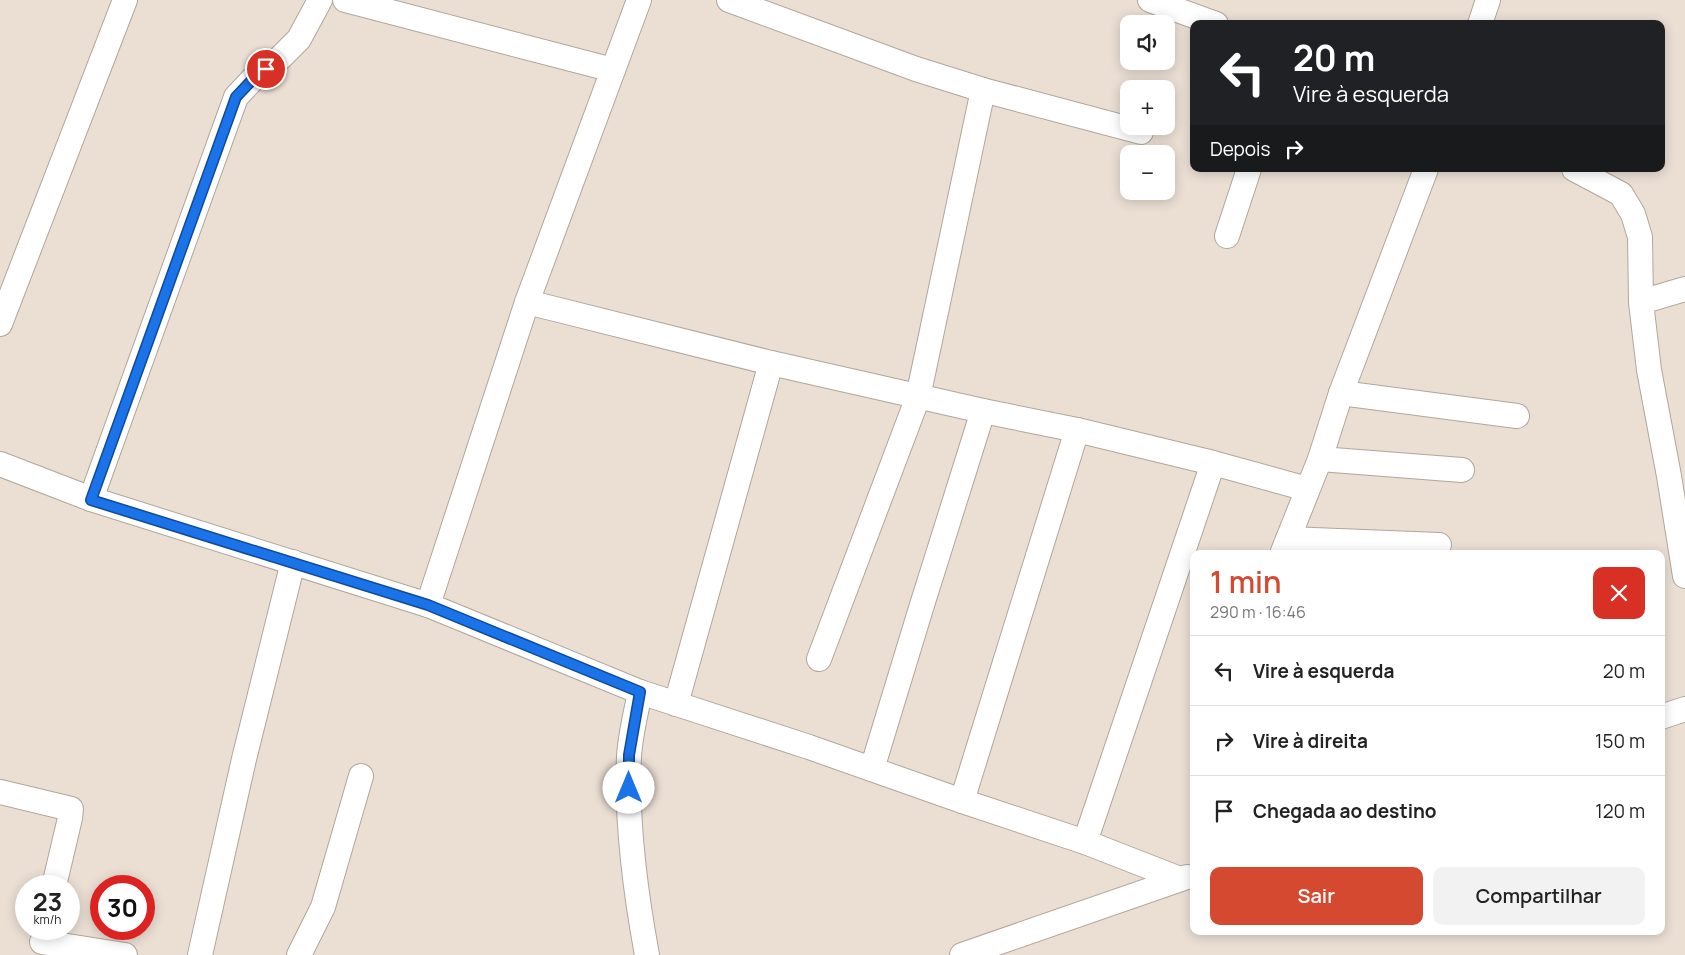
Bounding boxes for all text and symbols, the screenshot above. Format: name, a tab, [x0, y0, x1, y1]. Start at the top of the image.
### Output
map controls	[1120, 15, 1175, 200]
button: sound	[1120, 15, 1175, 70]
text: 20 m	[1293, 34, 1375, 82]
icon: left	[1210, 40, 1275, 105]
pin	[245, 48, 287, 90]
icon: arrive	[252, 55, 280, 83]
text: Vire à esquerda	[1293, 79, 1449, 109]
button: +	[1120, 80, 1175, 135]
icon: right	[1280, 135, 1308, 163]
text: Depois	[1210, 136, 1270, 162]
button: −	[1120, 145, 1175, 200]
text: 1 min	[1210, 561, 1282, 602]
button: close	[1593, 567, 1645, 619]
text: 290 m · 16:46	[1210, 601, 1306, 623]
icon: left	[1210, 657, 1238, 685]
text: Vire à esquerda	[1253, 658, 1394, 684]
text: 20 m	[1603, 658, 1645, 684]
icon: right	[1210, 727, 1238, 755]
text: Vire à direita	[1253, 728, 1368, 754]
text: 150 m	[1595, 728, 1645, 754]
position arrow	[602, 761, 654, 813]
icon: arrive	[1210, 797, 1238, 825]
text: Chegada ao destino	[1253, 798, 1436, 824]
text: 120 m	[1595, 798, 1645, 824]
button: Sair	[1210, 867, 1423, 925]
button: Compartilhar	[1433, 867, 1645, 925]
speed limit sign: 30	[90, 875, 155, 940]
text: 23	[33, 884, 62, 919]
text: km/h	[34, 911, 61, 928]

